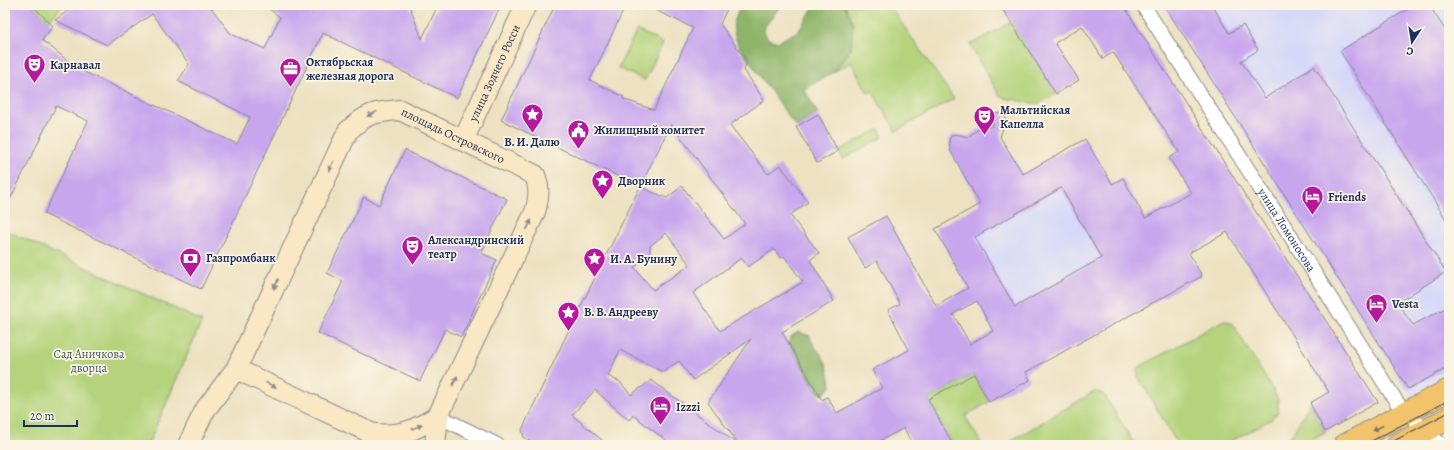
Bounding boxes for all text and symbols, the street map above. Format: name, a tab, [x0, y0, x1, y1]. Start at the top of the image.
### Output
street label: улица Зодчего Росси	[465, 22, 524, 125]
north arrow	[1392, 22, 1432, 62]
text: С	[1405, 43, 1415, 59]
theatre icon: Карнавал	[21, 52, 47, 85]
place label: Октябрьская железная дорога	[306, 54, 394, 84]
office icon: Октябрьская железная дорога	[278, 56, 304, 89]
place label: Карнавал	[50, 57, 101, 73]
place icon: В. И. Далю	[519, 102, 545, 135]
place label: Мальтийская Капелла	[1000, 102, 1070, 132]
street label: площадь Островского	[399, 104, 507, 167]
theatre icon: Мальтийская Капелла	[971, 104, 997, 137]
one-way arrow	[366, 111, 377, 118]
public building icon: Жилищный комитет	[565, 117, 591, 150]
place label: Жилищный комитет	[594, 122, 705, 138]
place label: В. И. Далю	[504, 134, 560, 150]
one-way arrow	[328, 161, 334, 172]
place icon: Дворник	[590, 168, 616, 201]
place label: Дворник	[618, 173, 666, 189]
street label: улица Ломоносова	[1254, 184, 1320, 275]
hotel icon: Friends	[1300, 184, 1326, 217]
place label: Friends	[1328, 189, 1366, 205]
one-way arrow	[526, 220, 532, 231]
place label: Александринский театр	[427, 232, 524, 262]
theatre icon: Александринский театр	[399, 234, 425, 267]
bank icon: Газпромбанк	[177, 245, 203, 278]
place icon: И. А. Бунину	[581, 246, 607, 279]
place label: Газпромбанк	[206, 250, 276, 266]
place label: И. А. Бунину	[610, 251, 677, 267]
one-way arrow	[273, 278, 279, 290]
hotel icon: Vesta	[1363, 291, 1389, 324]
place label: Vesta	[1391, 296, 1419, 312]
place icon: В. В. Андрееву	[555, 299, 581, 332]
place label: В. В. Андрееву	[584, 304, 659, 320]
park label: Сад Аничкова дворца	[53, 346, 125, 376]
one-way arrow	[452, 375, 458, 386]
one-way arrow	[266, 382, 277, 388]
hotel icon: Izzzi	[647, 394, 673, 427]
place label: Izzzi	[676, 399, 701, 415]
scale bar	[24, 402, 77, 428]
text: 20 m	[30, 408, 54, 424]
one-way arrow	[412, 424, 424, 430]
one-way arrow	[1372, 425, 1383, 431]

